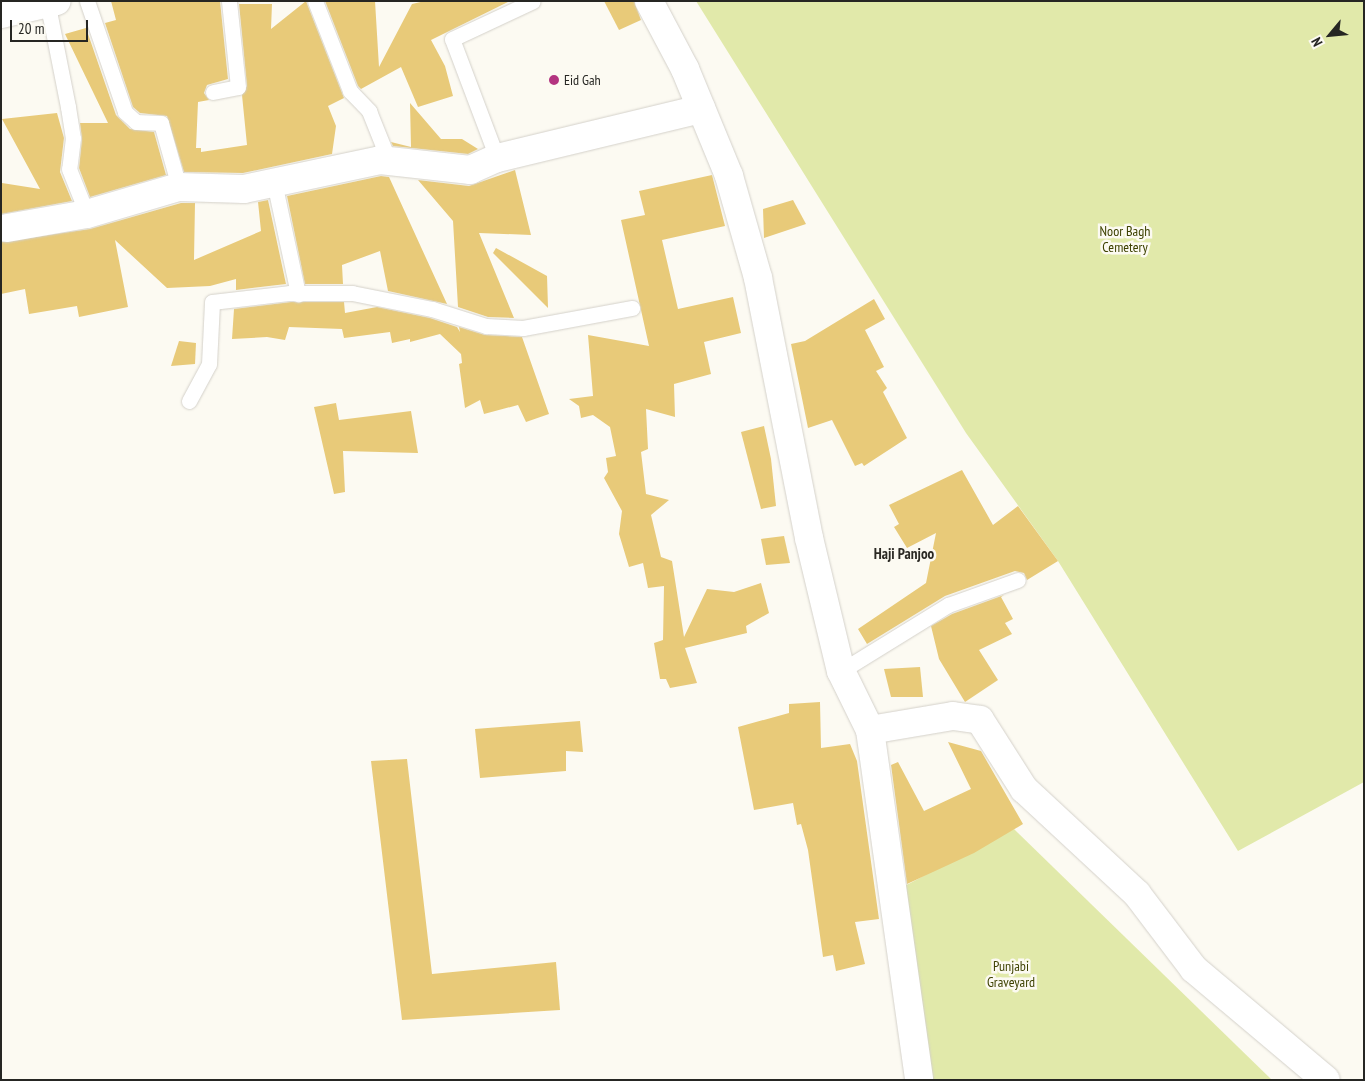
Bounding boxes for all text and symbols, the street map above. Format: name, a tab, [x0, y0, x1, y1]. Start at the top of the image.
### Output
scale bar	[12, 10, 90, 42]
north arrow	[1305, 10, 1355, 60]
text: 20 m	[18, 19, 44, 38]
text: N	[1307, 34, 1326, 50]
place label: Eid Gah	[564, 72, 601, 88]
marker: Eid Gah	[548, 74, 560, 86]
park label: Noor Bagh Cemetery	[1100, 223, 1150, 256]
district label: Haji Panjoo	[874, 545, 934, 563]
park label: Punjabi Graveyard	[987, 958, 1035, 990]

